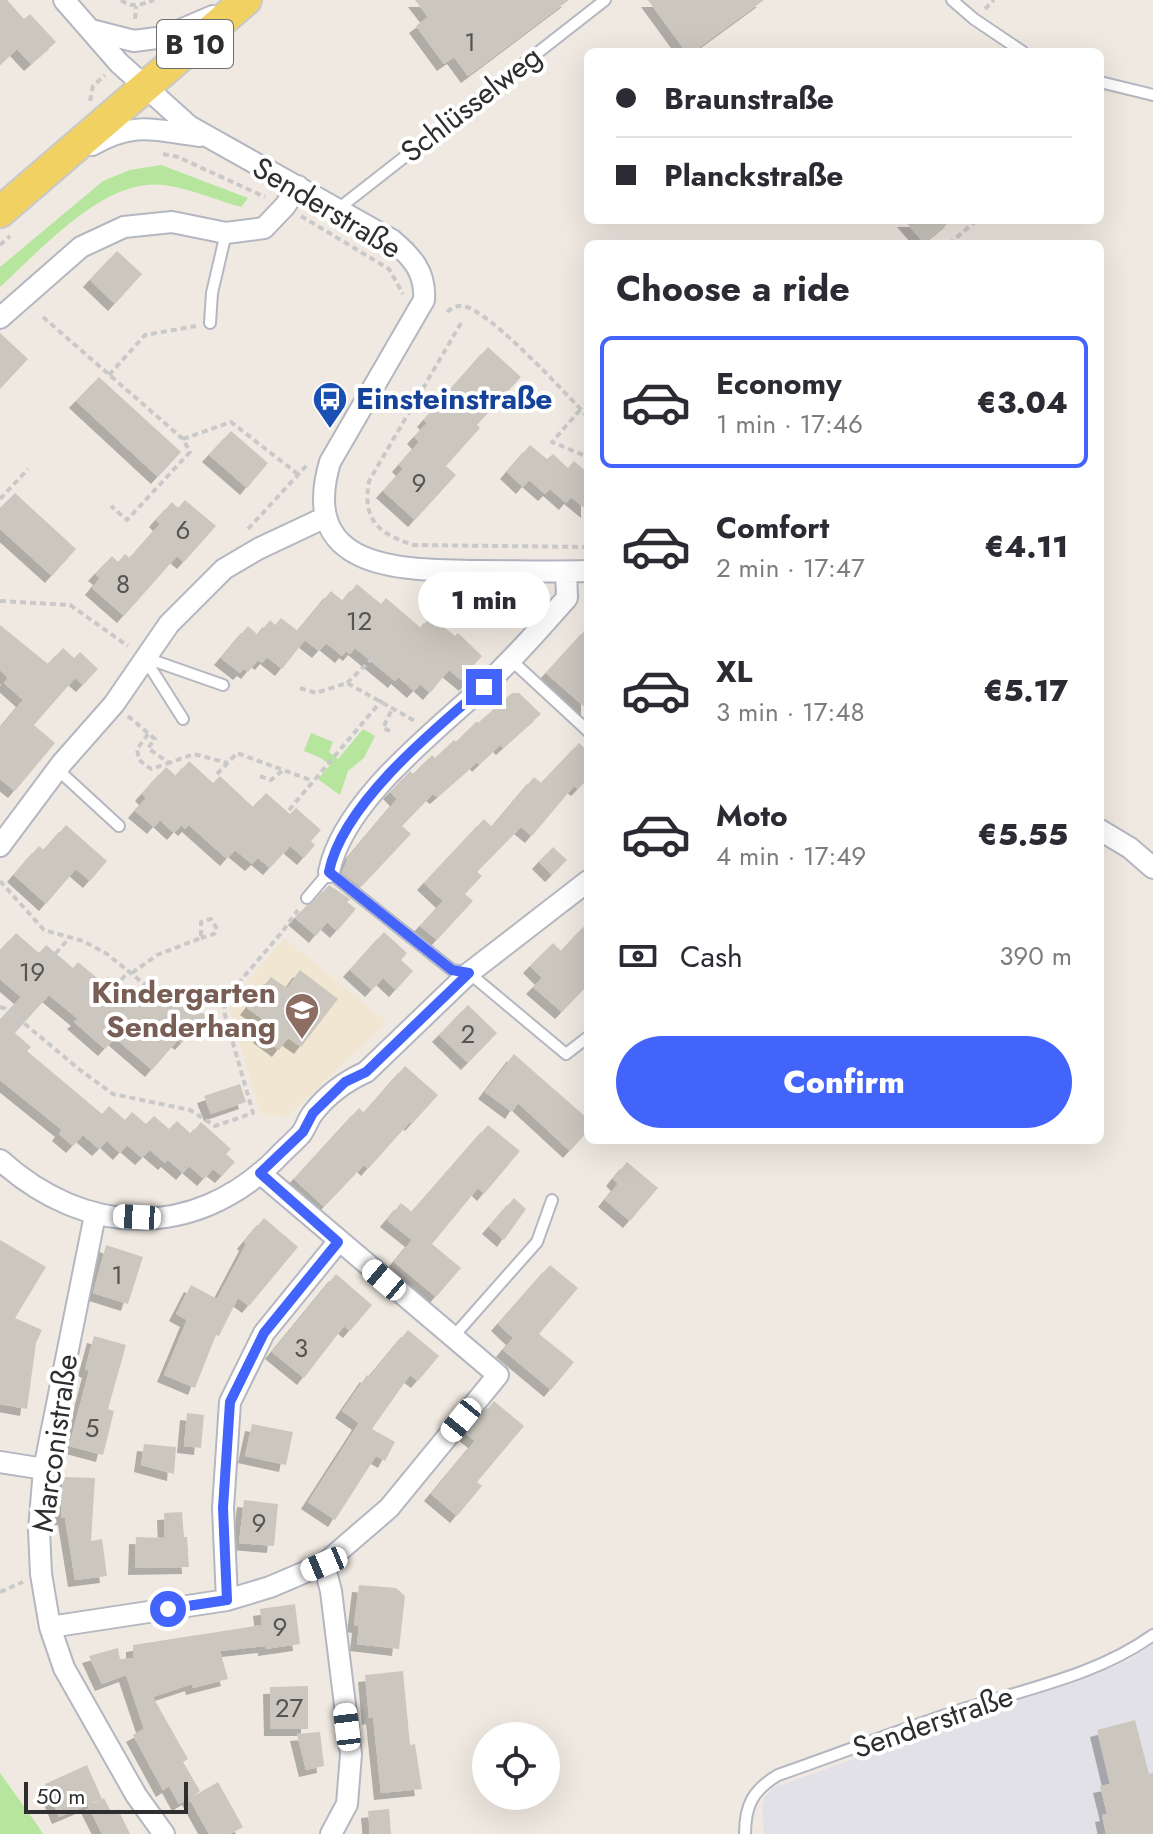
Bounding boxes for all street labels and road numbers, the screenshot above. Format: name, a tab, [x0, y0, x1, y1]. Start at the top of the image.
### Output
road number: B 10	[157, 20, 233, 68]
street label: Schlüsselweg	[391, 35, 550, 172]
street label: Senderstraße	[245, 146, 410, 269]
street label: Marconistraße	[21, 1351, 88, 1535]
street label: Senderstraße	[847, 1674, 1019, 1769]

